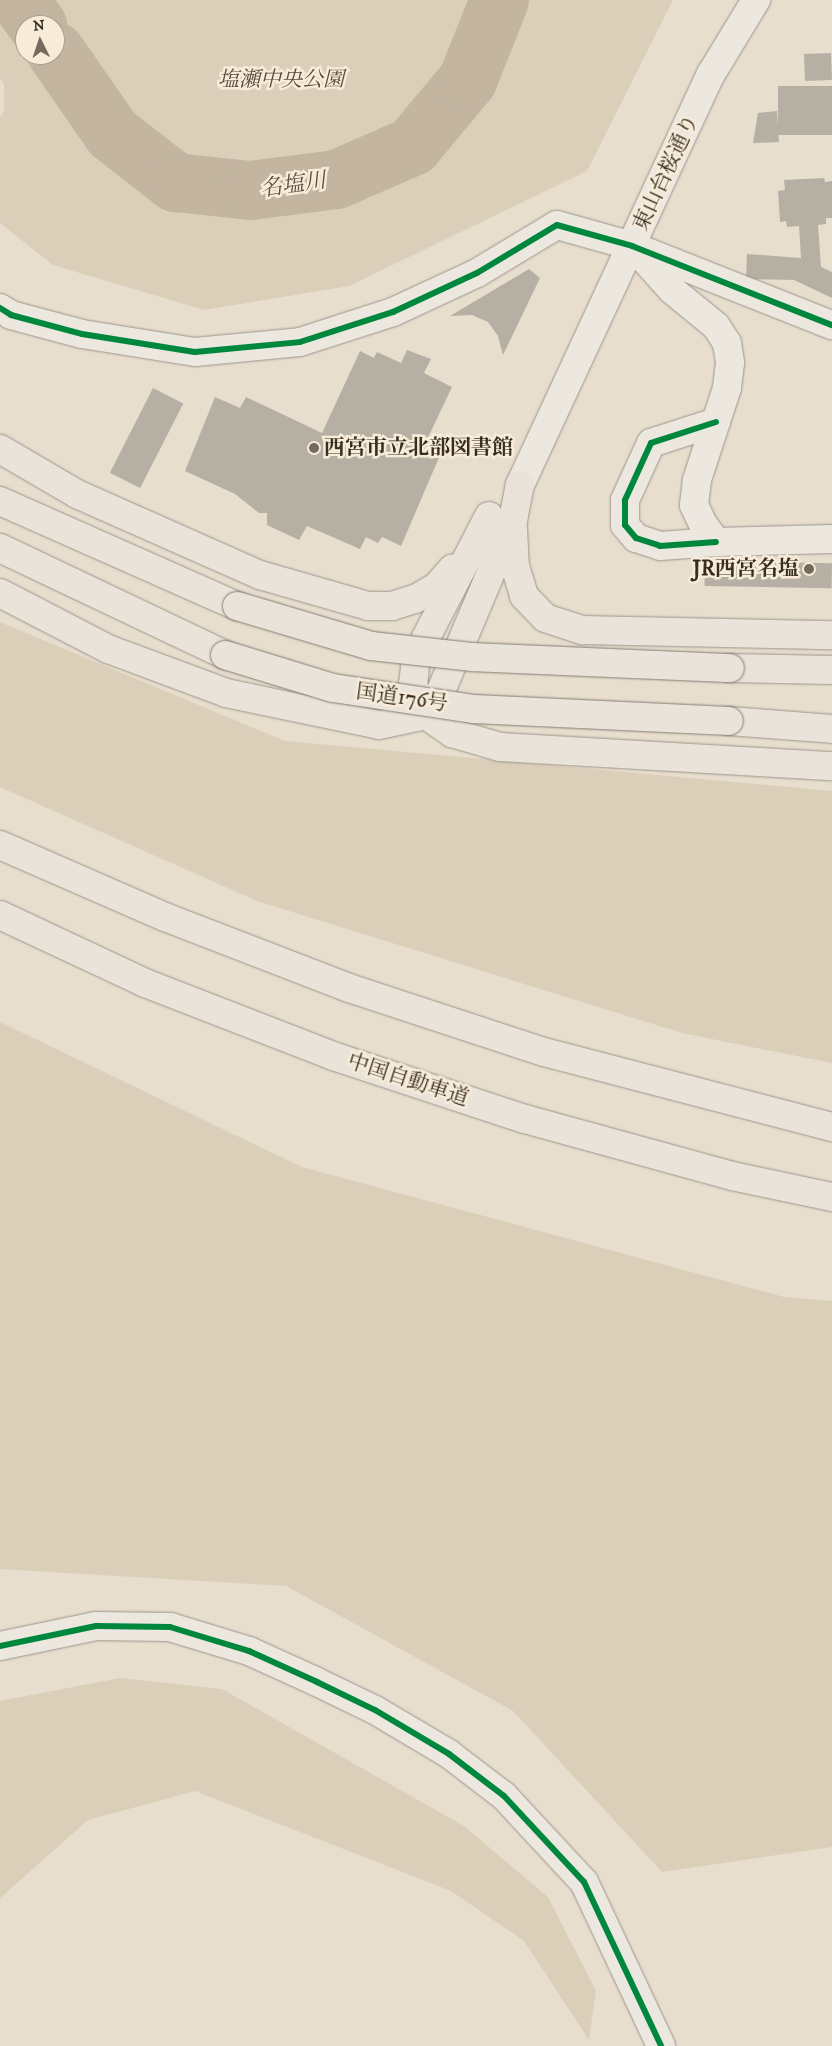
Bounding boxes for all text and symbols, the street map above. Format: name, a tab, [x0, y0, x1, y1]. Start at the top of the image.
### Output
north arrow	[15, 15, 65, 65]
text: N	[33, 17, 45, 35]
park label: 塩瀬中央公園	[218, 67, 344, 93]
street label: 東山台桜通り	[628, 111, 704, 235]
water label: 名塩川	[258, 167, 328, 203]
place label: 西宮市立北部図書館	[324, 435, 513, 461]
marker: 西宮市立北部図書館	[308, 442, 320, 454]
place label: JR西宮名塩	[693, 556, 799, 582]
marker: JR西宮名塩	[803, 563, 815, 575]
street label: 国道176号	[354, 679, 450, 717]
street label: 中国自動車道	[344, 1049, 472, 1111]

